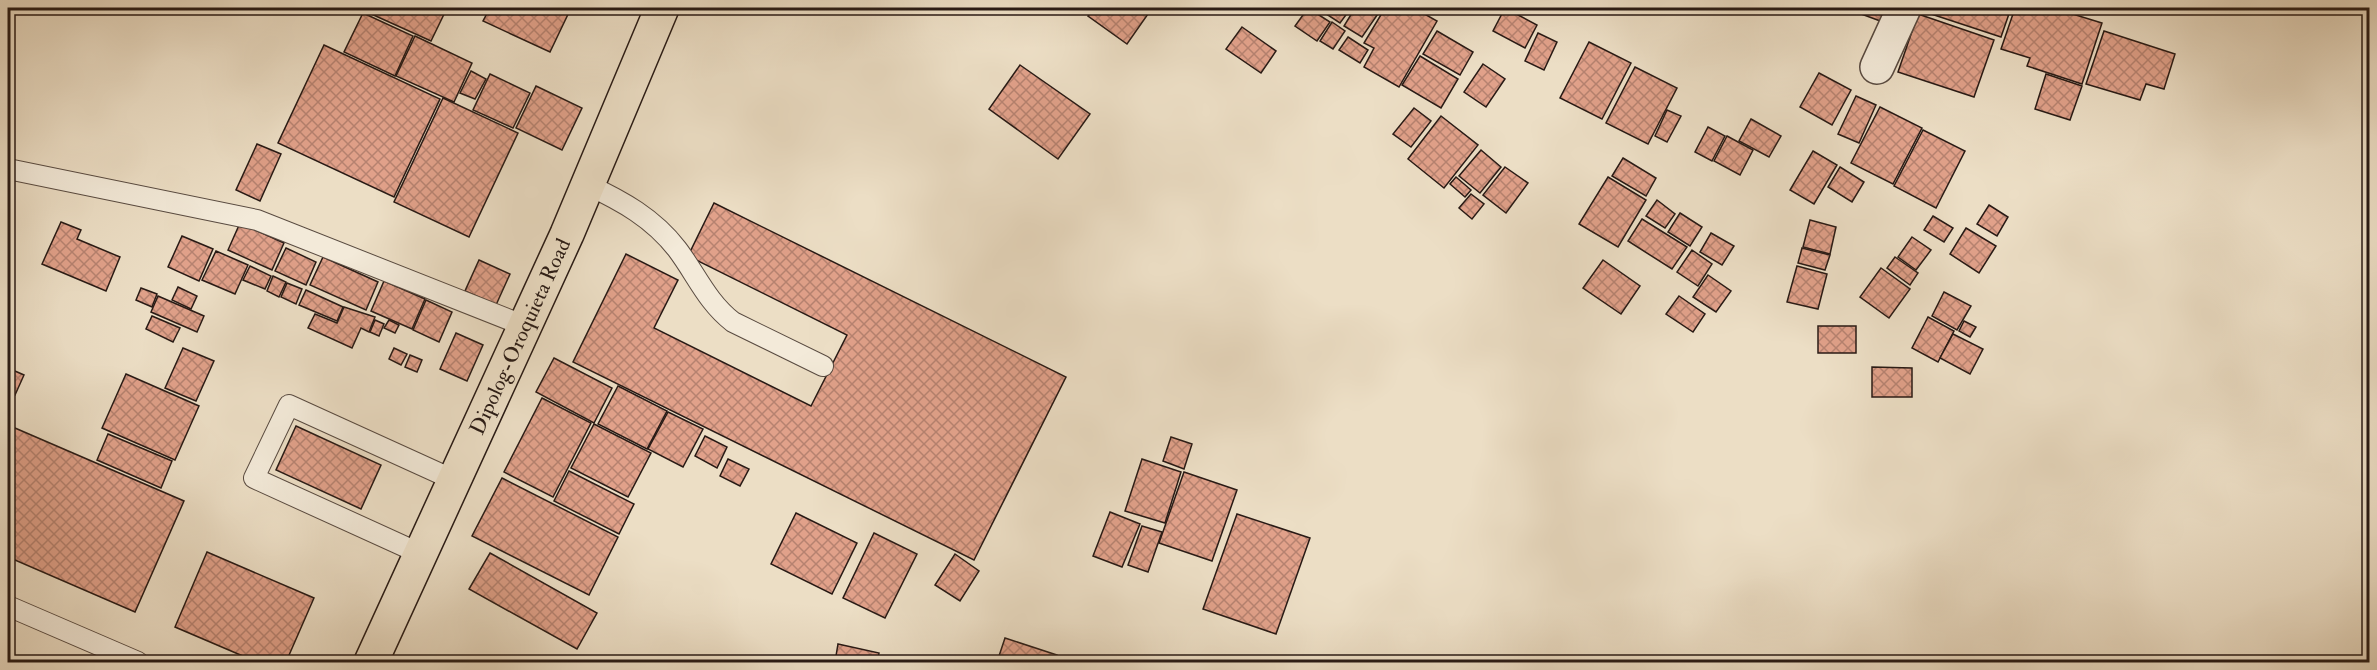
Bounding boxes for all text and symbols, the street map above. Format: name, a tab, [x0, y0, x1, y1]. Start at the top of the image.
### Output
street label: Dipolog-Oroquieta Road	[463, 234, 577, 439]

